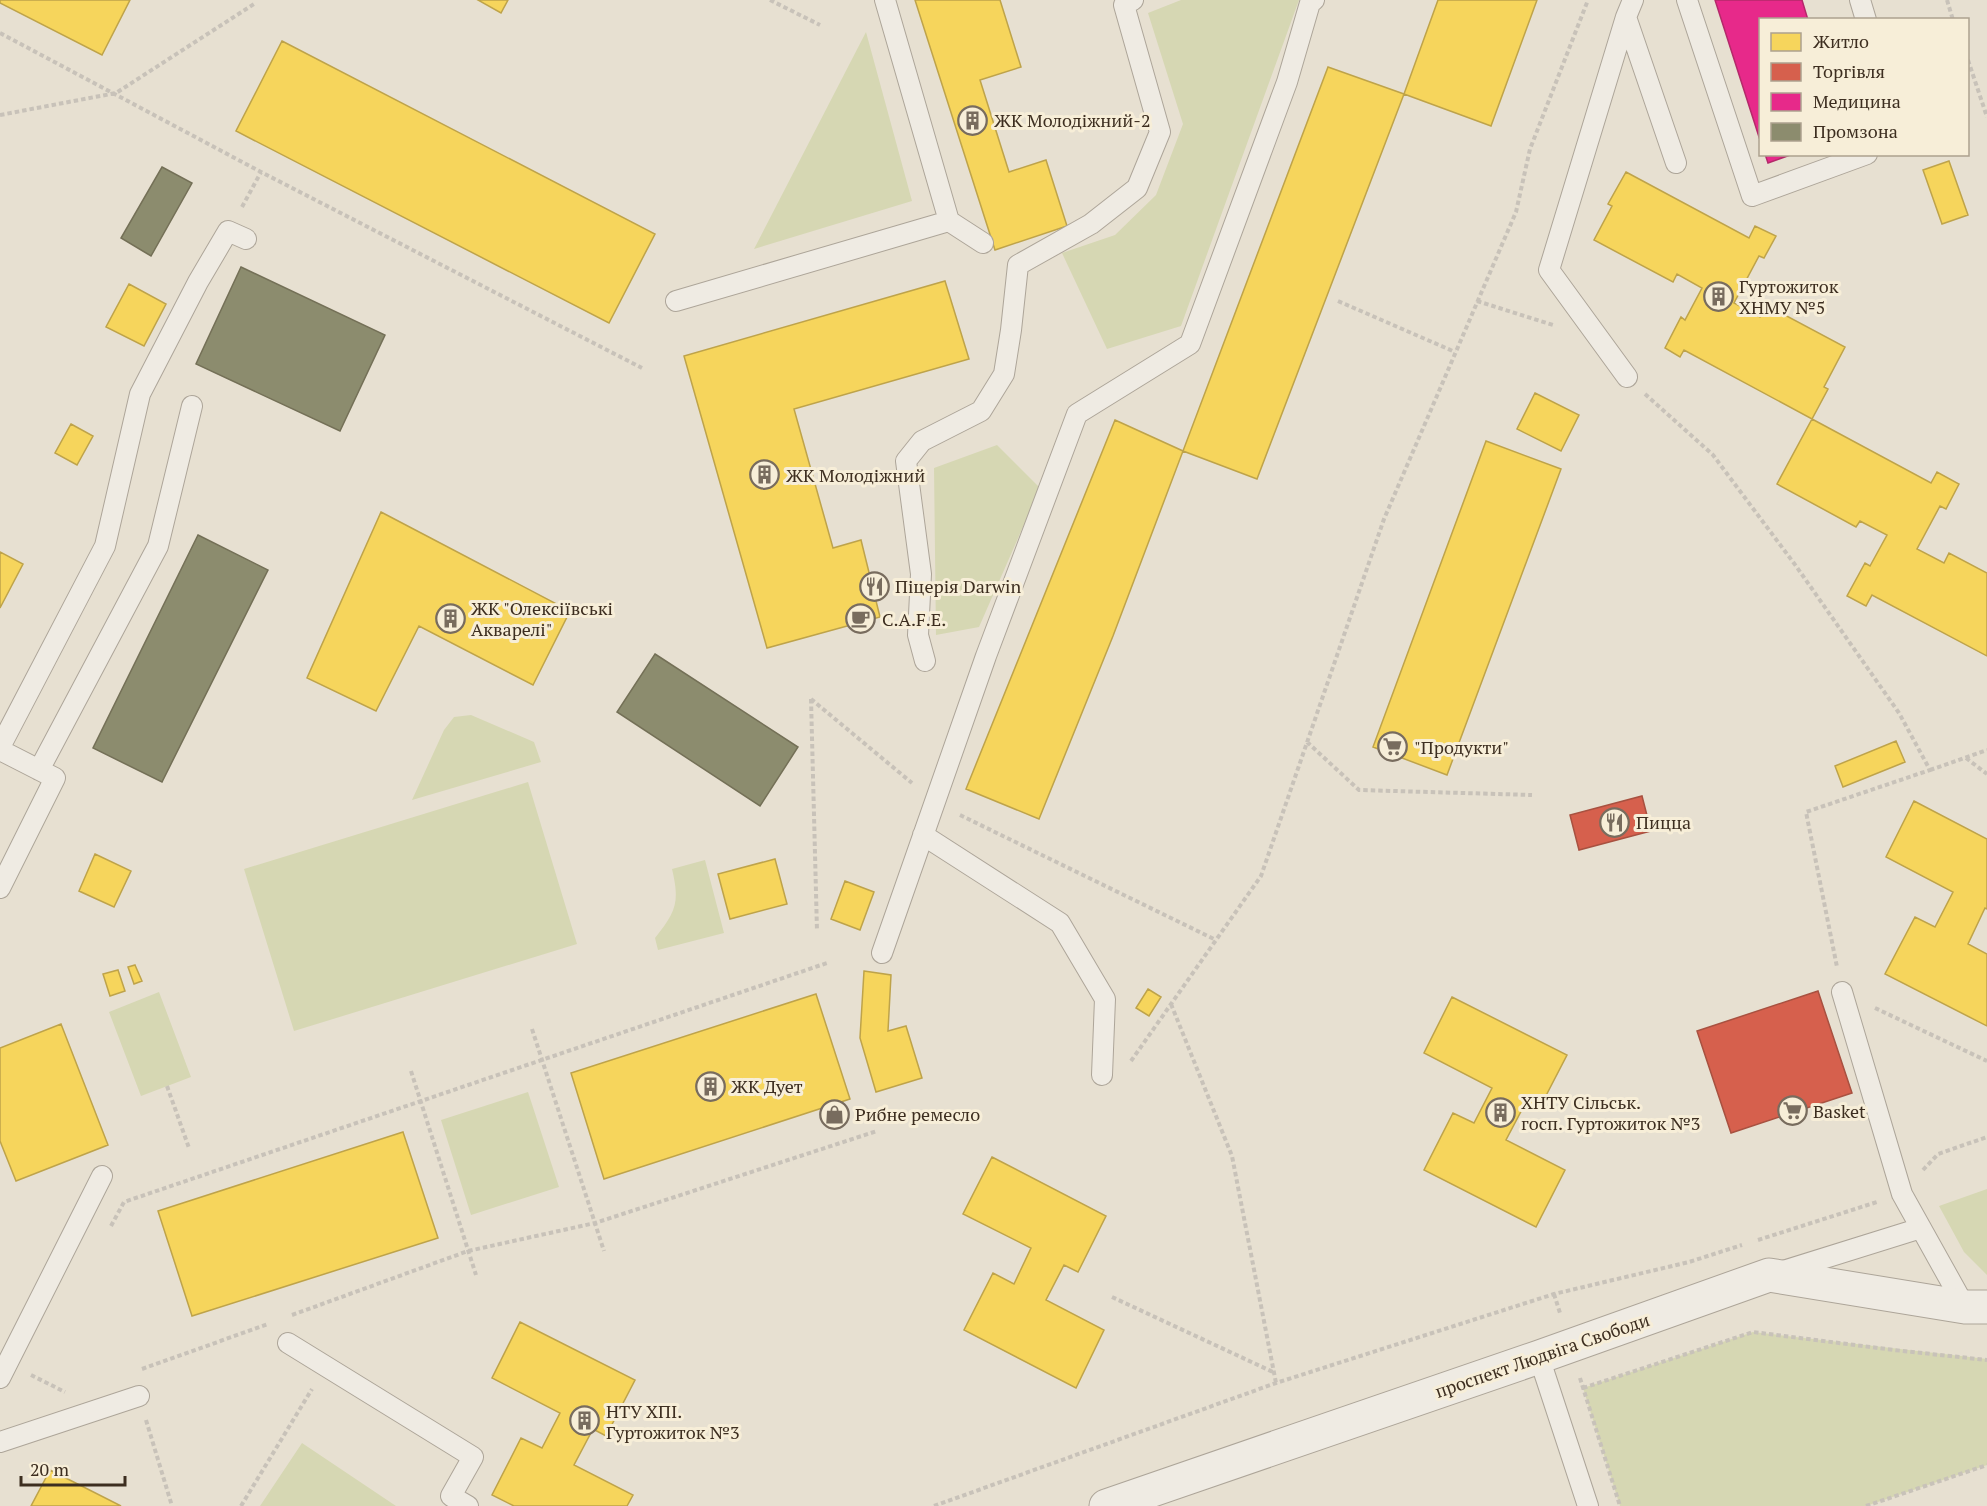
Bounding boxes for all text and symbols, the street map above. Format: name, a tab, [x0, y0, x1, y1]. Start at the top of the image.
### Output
legend	[1759, 18, 1969, 156]
text: Житло	[1813, 29, 1869, 53]
text: Торгівля	[1813, 59, 1885, 83]
text: Медицина	[1813, 89, 1901, 113]
building icon: ЖК Молодіжний-2	[957, 104, 989, 136]
place label: ЖК Молодіжний-2	[994, 108, 1151, 132]
text: Промзона	[1813, 119, 1898, 143]
place label: Гуртожиток ХНМУ №5	[1739, 274, 1839, 319]
building icon: Гуртожиток ХНМУ №5	[1702, 280, 1734, 312]
building icon: ЖК Молодіжний	[749, 459, 781, 491]
place label: ЖК Молодіжний	[786, 463, 925, 487]
restaurant icon: Піцерія Darwin	[858, 570, 890, 602]
place label: Піцерія Darwin	[895, 574, 1021, 598]
place label: ЖК "Олексіївські Акварелі"	[471, 596, 613, 641]
building icon: ЖК "Олексіївські Акварелі"	[434, 602, 466, 634]
cafe icon: C.A.F.E.	[845, 603, 877, 635]
place label: C.A.F.E.	[882, 607, 946, 631]
supermarket icon: "Продукти"	[1377, 731, 1409, 763]
place label: "Продукти"	[1414, 735, 1509, 759]
restaurant icon: Пицца	[1599, 806, 1631, 838]
place label: Пицца	[1636, 810, 1691, 834]
building icon: ЖК Дует	[694, 1070, 726, 1102]
place label: ЖК Дует	[731, 1074, 803, 1098]
place label: ХНТУ Сільськ. госп. Гуртожиток №3	[1521, 1090, 1700, 1135]
supermarket icon: Basket	[1776, 1095, 1808, 1127]
building icon: ХНТУ Сільськ. госп. Гуртожиток №3	[1484, 1096, 1516, 1128]
shop icon: Рибне ремесло	[818, 1098, 850, 1130]
place label: Basket	[1813, 1099, 1866, 1123]
place label: Рибне ремесло	[855, 1102, 980, 1126]
street label: проспект Людвіга Свободи	[1431, 1307, 1653, 1403]
place label: НТУ ХПІ. Гуртожиток №3	[606, 1399, 740, 1444]
building icon: НТУ ХПІ. Гуртожиток №3	[569, 1405, 601, 1437]
scale bar	[21, 1449, 124, 1487]
text: 20 m	[30, 1457, 70, 1481]

